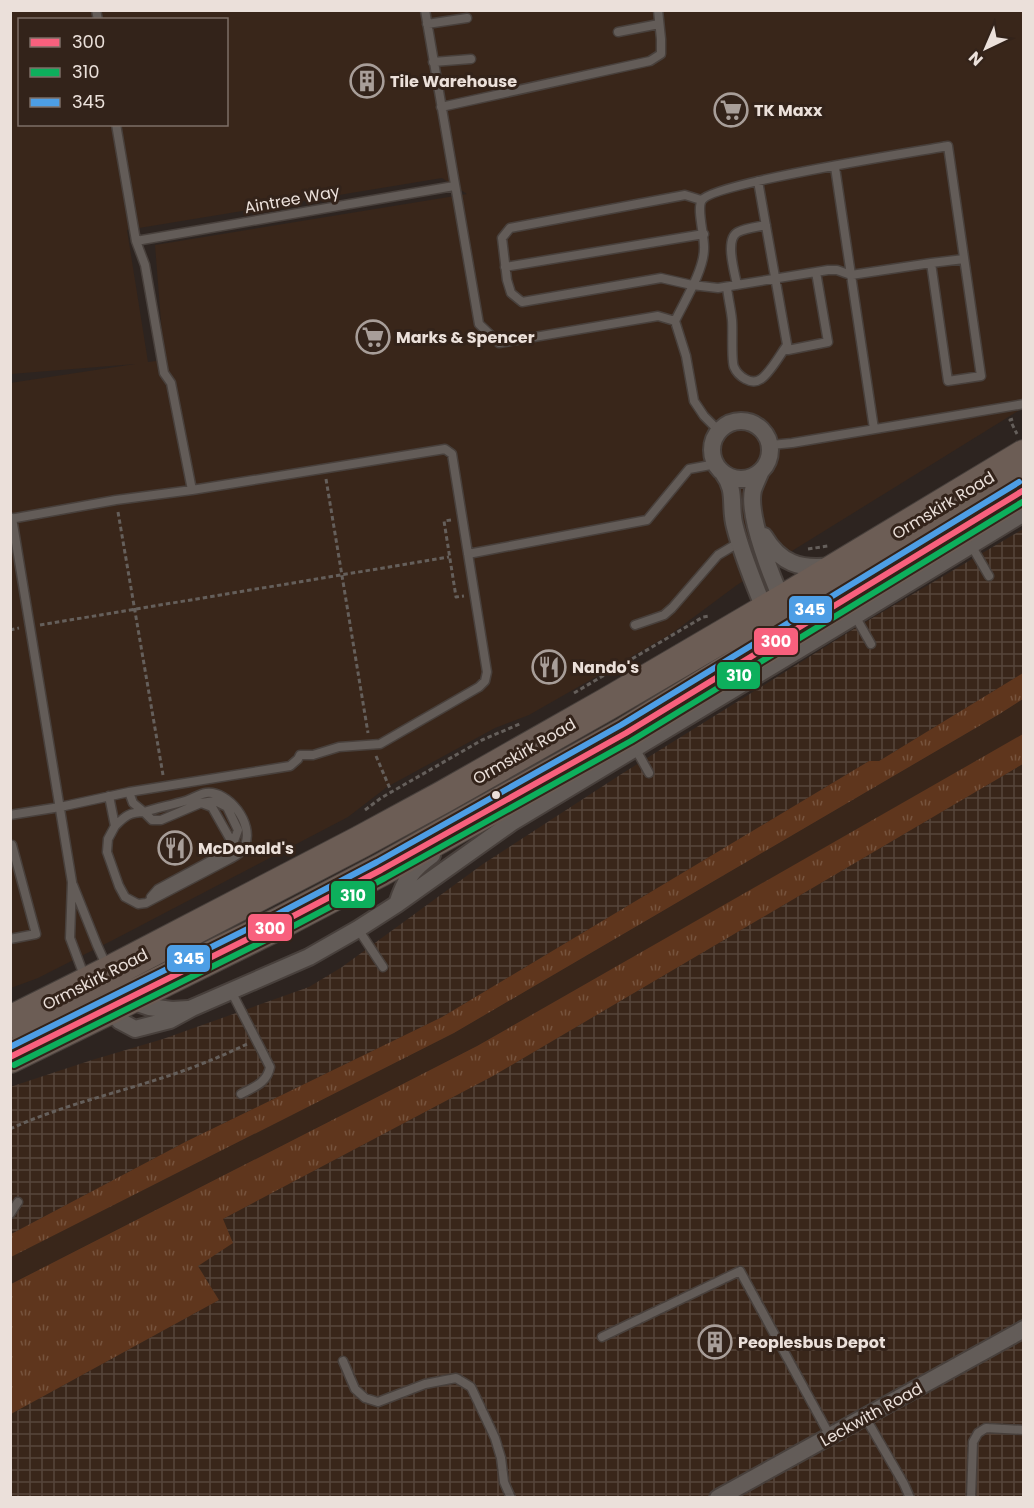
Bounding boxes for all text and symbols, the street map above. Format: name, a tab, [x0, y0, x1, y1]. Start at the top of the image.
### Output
legend	[18, 18, 228, 126]
north arrow	[956, 18, 1016, 78]
text: 300	[72, 29, 105, 54]
text: N	[964, 46, 988, 71]
text: 310	[72, 59, 100, 84]
building icon: Tile Warehouse	[349, 63, 385, 99]
place label: Tile Warehouse	[390, 70, 517, 93]
text: 345	[72, 89, 105, 114]
supermarket icon: TK Maxx	[713, 92, 749, 128]
place label: TK Maxx	[754, 99, 823, 122]
street label: Aintree Way	[243, 180, 342, 219]
supermarket icon: Marks & Spencer	[355, 319, 391, 355]
place label: Marks & Spencer	[396, 326, 535, 349]
street label: Ormskirk Road	[888, 466, 999, 545]
line badge: 345	[788, 595, 833, 624]
text: 345	[795, 598, 825, 621]
line badge: 300	[753, 627, 799, 656]
text: 300	[761, 630, 791, 653]
restaurant icon: Nando's	[531, 649, 567, 685]
place label: Nando's	[572, 656, 639, 679]
line badge: 310	[716, 661, 761, 690]
text: 310	[726, 664, 752, 687]
street label: Ormskirk Road	[468, 713, 580, 790]
unlabelled marker	[490, 789, 502, 801]
restaurant icon: McDonald's	[157, 830, 193, 866]
place label: McDonald's	[198, 837, 294, 860]
line badge: 310	[330, 880, 376, 909]
text: 310	[340, 884, 366, 907]
line badge: 300	[247, 913, 293, 942]
text: 300	[255, 917, 285, 940]
street label: Ormskirk Road	[38, 943, 152, 1016]
line badge: 345	[166, 944, 211, 973]
text: 345	[174, 947, 204, 970]
building icon: Peoplesbus Depot	[697, 1324, 733, 1360]
place label: Peoplesbus Depot	[738, 1331, 885, 1354]
street label: Leckwith Road	[816, 1377, 927, 1452]

